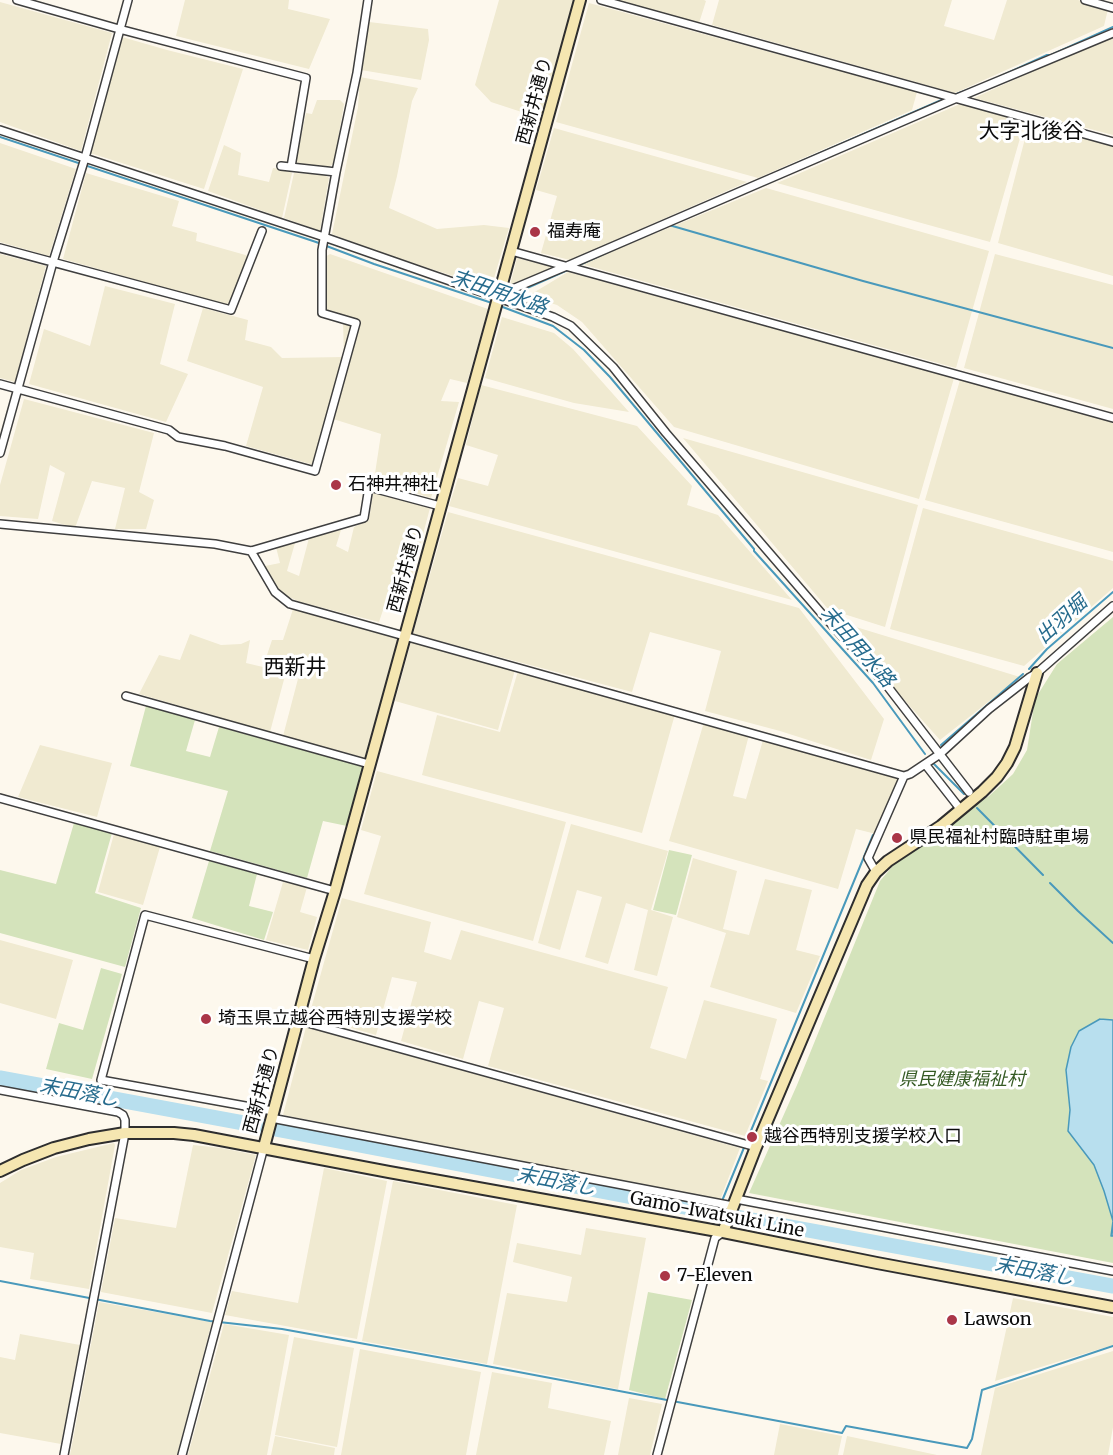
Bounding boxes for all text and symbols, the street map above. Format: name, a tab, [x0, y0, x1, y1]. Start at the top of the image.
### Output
street label: 西新井通り	[513, 55, 557, 147]
district label: 大字北後谷	[979, 119, 1083, 145]
place label: 福寿庵	[547, 221, 601, 243]
marker: 福寿庵	[528, 225, 542, 239]
water label: 末田用水路	[448, 265, 550, 321]
place label: 石神井神社	[348, 474, 438, 496]
marker: 石神井神社	[329, 478, 343, 492]
street label: 西新井通り	[384, 523, 428, 615]
water label: 出羽堀	[1032, 591, 1092, 649]
water label: 末田用水路	[815, 601, 899, 693]
district label: 西新井	[264, 655, 326, 681]
place label: 県民福祉村臨時駐車場	[909, 827, 1089, 849]
marker: 県民福祉村臨時駐車場	[890, 831, 904, 845]
place label: 埼玉県立越谷西特別支援学校	[218, 1008, 452, 1030]
marker: 埼玉県立越谷西特別支援学校	[199, 1012, 213, 1026]
street label: 西新井通り	[240, 1044, 284, 1136]
park label: 県民健康福祉村	[899, 1069, 1025, 1091]
water label: 末田落し	[37, 1074, 121, 1112]
place label: 越谷西特別支援学校入口	[764, 1126, 962, 1148]
marker: 越谷西特別支援学校入口	[745, 1130, 759, 1144]
water label: 末田落し	[514, 1163, 598, 1201]
street label: Gamo-Iwatsuki Line	[628, 1188, 806, 1242]
water label: 末田落し	[992, 1253, 1076, 1291]
place label: 7-Eleven	[677, 1265, 753, 1287]
marker: 7-Eleven	[658, 1269, 672, 1283]
place label: Lawson	[964, 1309, 1032, 1331]
marker: Lawson	[945, 1313, 959, 1327]

